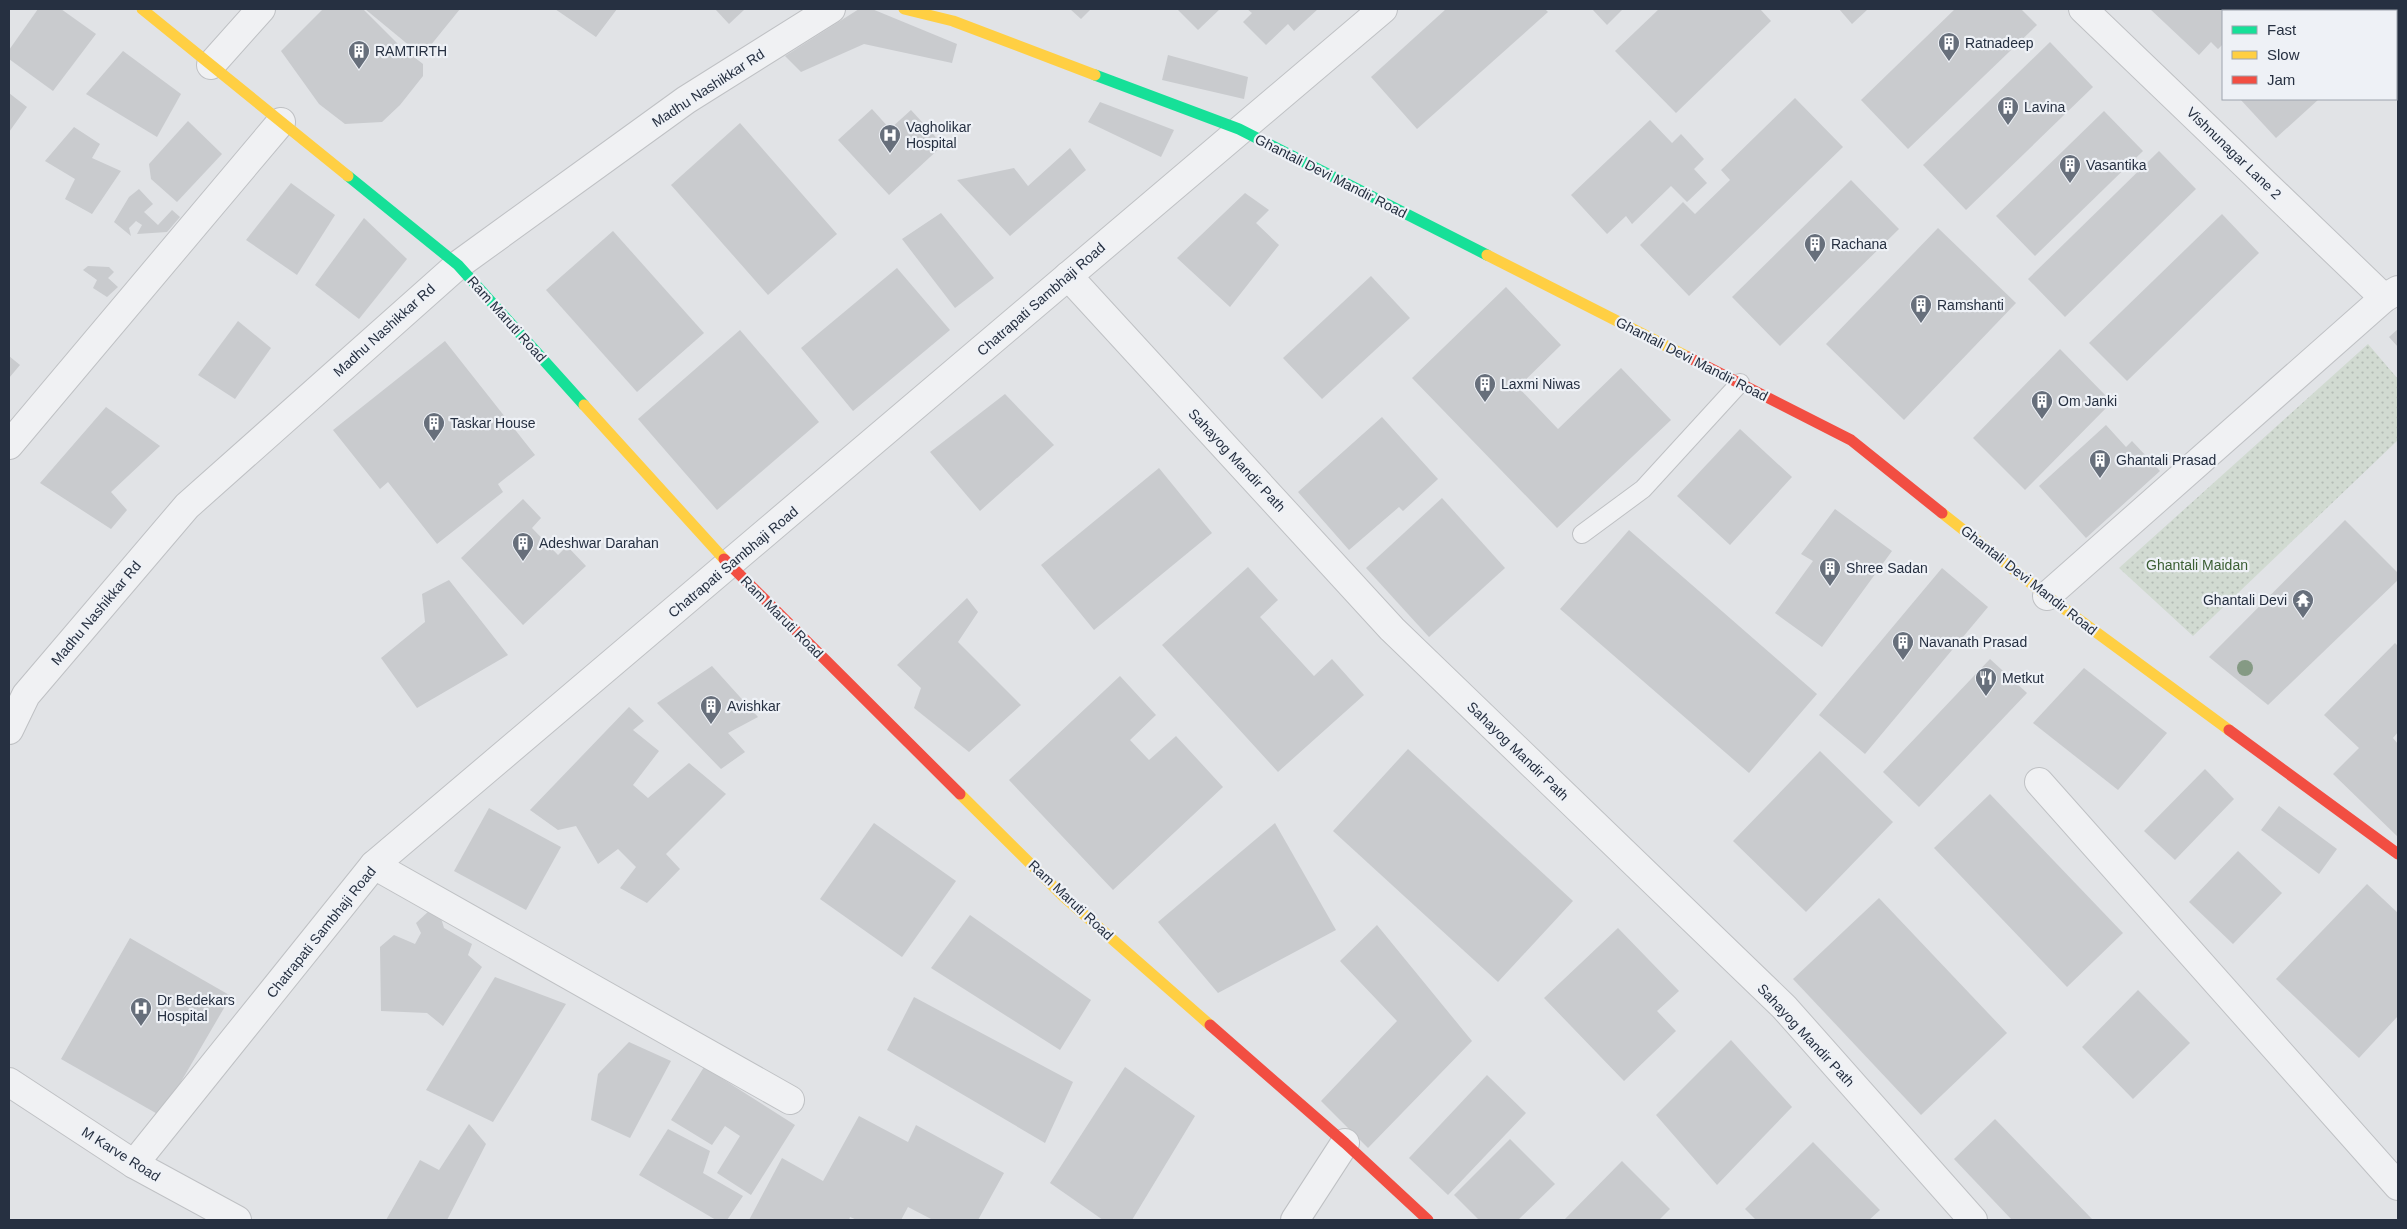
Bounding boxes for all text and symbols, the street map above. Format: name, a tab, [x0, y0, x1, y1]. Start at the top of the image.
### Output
legend	[2222, 10, 2397, 100]
text: Fast	[2267, 21, 2297, 38]
building icon: Ratnadeep	[1937, 31, 1961, 62]
place label: Ratnadeep	[1965, 35, 2034, 51]
building icon: RAMTIRTH	[347, 39, 371, 70]
place label: RAMTIRTH	[375, 43, 447, 59]
street label: Madhu Nashikkar Rd	[649, 46, 767, 130]
text: Slow	[2267, 46, 2300, 63]
text: Jam	[2267, 71, 2295, 88]
building icon: Lavina	[1996, 95, 2020, 126]
place label: Lavina	[2024, 99, 2065, 115]
street label: Vishnunagar Lane 2	[2183, 104, 2285, 202]
place label: Vagholikar Hospital	[906, 119, 971, 151]
hospital icon: Vagholikar Hospital	[878, 123, 902, 154]
street label: Ghantali Devi Mandir Road	[1252, 131, 1410, 221]
building icon: Vasantika	[2058, 153, 2082, 184]
place label: Vasantika	[2086, 157, 2147, 173]
building icon: Rachana	[1803, 232, 1827, 263]
place label: Rachana	[1831, 236, 1887, 252]
street label: Chatrapati Sambhaji Road	[974, 239, 1108, 359]
street label: Ram Maruti Road	[464, 273, 550, 365]
street label: Madhu Nashikkar Rd	[330, 280, 438, 380]
building icon: Ramshanti	[1909, 293, 1933, 324]
place label: Ramshanti	[1937, 297, 2004, 313]
street label: Ghantali Devi Mandir Road	[1613, 314, 1771, 404]
building icon: Laxmi Niwas	[1473, 372, 1497, 403]
place label: Laxmi Niwas	[1501, 376, 1580, 392]
building icon: Om Janki	[2030, 389, 2054, 420]
place label: Om Janki	[2058, 393, 2117, 409]
street label: Sahayog Mandir Path	[1185, 405, 1289, 515]
building icon: Taskar House	[422, 411, 446, 442]
place label: Taskar House	[450, 415, 536, 431]
building icon: Ghantali Prasad	[2088, 448, 2112, 479]
place label: Ghantali Prasad	[2116, 452, 2216, 468]
street label: Chatrapati Sambhaji Road	[665, 503, 801, 621]
street label: Ghantali Devi Mandir Road	[1958, 522, 2100, 638]
building icon: Adeshwar Darahan	[511, 531, 535, 562]
place label: Adeshwar Darahan	[539, 535, 659, 551]
building icon: Shree Sadan	[1818, 556, 1842, 587]
park label: Ghantali Maidan	[2146, 557, 2248, 573]
street label: Madhu Nashikkar Rd	[48, 558, 144, 668]
place label: Shree Sadan	[1846, 560, 1928, 576]
street label: Ram Maruti Road	[738, 573, 826, 661]
temple icon: Ghantali Devi	[2291, 588, 2315, 619]
place label: Ghantali Devi	[2203, 592, 2287, 608]
building icon: Navanath Prasad	[1891, 630, 1915, 661]
place label: Navanath Prasad	[1919, 634, 2027, 650]
restaurant icon: Metkut	[1974, 666, 1998, 697]
place label: Metkut	[2002, 670, 2044, 686]
building icon: Avishkar	[699, 694, 723, 725]
place label: Avishkar	[727, 698, 781, 714]
street label: Sahayog Mandir Path	[1464, 698, 1572, 804]
street label: Ram Maruti Road	[1025, 857, 1117, 943]
street label: Chatrapati Sambhaji Road	[263, 863, 379, 1001]
street label: Sahayog Mandir Path	[1754, 980, 1858, 1090]
place label: Dr Bedekars Hospital	[157, 992, 235, 1024]
hospital icon: Dr Bedekars Hospital	[129, 996, 153, 1027]
street label: M Karve Road	[79, 1124, 163, 1184]

